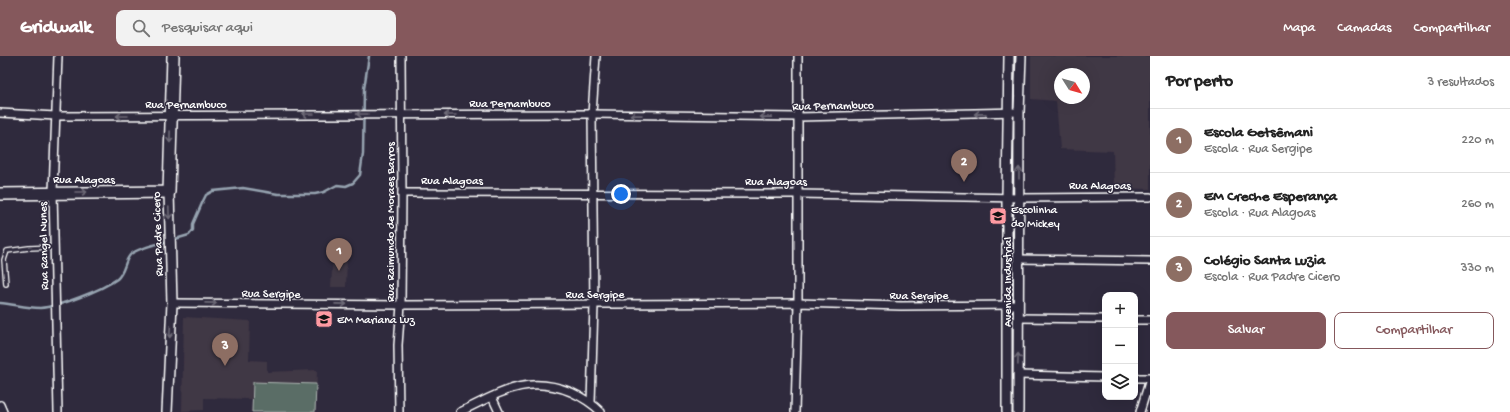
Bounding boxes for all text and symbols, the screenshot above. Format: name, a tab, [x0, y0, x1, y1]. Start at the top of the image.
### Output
search box	[116, 10, 396, 46]
text: Gridwalk	[20, 17, 92, 40]
icon: search	[130, 17, 152, 39]
text: Pesquisar aqui	[162, 19, 253, 37]
text: Mapa	[1283, 20, 1315, 37]
text: Camadas	[1337, 20, 1392, 37]
text: Compartilhar	[1414, 20, 1490, 37]
north arrow	[1054, 68, 1090, 104]
text: Por perto	[1166, 72, 1233, 92]
text: 3 resultados	[1427, 75, 1494, 90]
street label: Rua Pernambuco	[469, 98, 551, 112]
street label: Rua Pernambuco	[145, 99, 227, 113]
street label: Rua Pernambuco	[792, 99, 874, 115]
one-way arrow	[302, 110, 315, 118]
one-way arrow	[356, 110, 369, 118]
one-way arrow	[974, 110, 987, 118]
one-way arrow	[444, 111, 457, 119]
one-way arrow	[630, 111, 643, 119]
one-way arrow	[116, 112, 129, 120]
one-way arrow	[760, 113, 773, 120]
text: Escola Getsêmani	[1204, 124, 1313, 142]
one-way arrow	[166, 130, 174, 143]
text: 1	[1176, 133, 1182, 148]
text: 220 m	[1462, 133, 1494, 148]
street label: Rua Raimundo de Moraes Barros	[385, 141, 399, 302]
text: Escola · Rua Sergipe	[1204, 142, 1312, 157]
pin: 2	[951, 149, 977, 182]
one-way arrow	[1015, 167, 1023, 180]
street label: Rua Alagoas	[53, 174, 116, 188]
street label: Rua Alagoas	[421, 175, 484, 189]
street label: Rua Alagoas	[745, 176, 808, 190]
street label: Rua Alagoas	[1069, 180, 1132, 194]
your location	[611, 184, 631, 204]
one-way arrow	[74, 188, 87, 196]
text: EM Creche Esperança	[1204, 188, 1337, 206]
street label: Rua Padre Cicero	[151, 191, 167, 277]
text: 2	[1176, 197, 1182, 212]
text: 260 m	[1461, 197, 1494, 212]
street label: Rua Rangel Nunes	[37, 201, 53, 290]
place label: Escolinha do Mickey	[1011, 204, 1060, 232]
one-way arrow	[166, 206, 173, 219]
school or university icon: Escolinha do Mickey	[988, 206, 1008, 226]
text: Escola · Rua Alagoas	[1204, 206, 1315, 221]
street label: Avenida Industrial	[1002, 237, 1016, 327]
pin: 1	[326, 238, 352, 271]
text: Colégio Santa Luzia	[1204, 252, 1325, 270]
text: 3	[1176, 261, 1182, 276]
text: 330 m	[1461, 261, 1494, 276]
text: Escola · Rua Padre Cicero	[1204, 270, 1340, 285]
street label: Rua Sergipe	[241, 287, 301, 303]
street label: Rua Sergipe	[566, 289, 625, 303]
street label: Rua Sergipe	[890, 290, 949, 304]
map controls	[1102, 292, 1138, 400]
button: +	[1102, 292, 1138, 328]
one-way arrow	[204, 299, 217, 307]
one-way arrow	[334, 300, 347, 308]
school or university icon: EM Mariana Luz	[314, 309, 334, 329]
button: Salvar	[1166, 312, 1326, 349]
button: Compartilhar	[1334, 312, 1494, 349]
place label: EM Mariana Luz	[337, 314, 415, 328]
one-way arrow	[166, 325, 174, 338]
button: −	[1102, 328, 1138, 364]
pin: 3	[212, 333, 238, 366]
one-way arrow	[1014, 353, 1022, 366]
button: layers	[1102, 364, 1138, 400]

